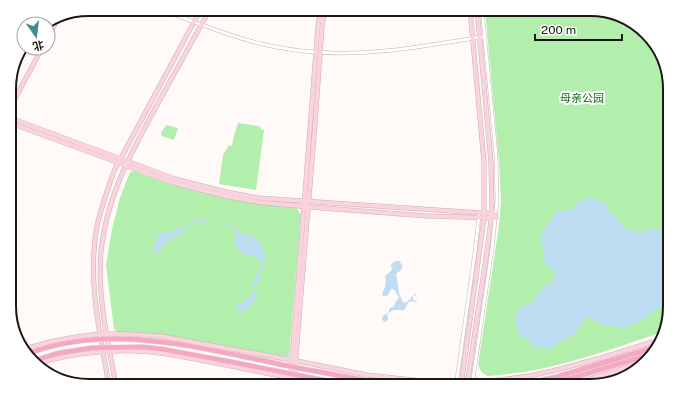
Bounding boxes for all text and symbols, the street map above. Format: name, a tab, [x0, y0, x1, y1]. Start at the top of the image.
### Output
north arrow	[16, 16, 56, 56]
scale bar	[535, 16, 622, 42]
text: 200 m	[541, 23, 576, 37]
text: 北	[32, 39, 45, 53]
park label: 母亲公园	[560, 92, 604, 104]

